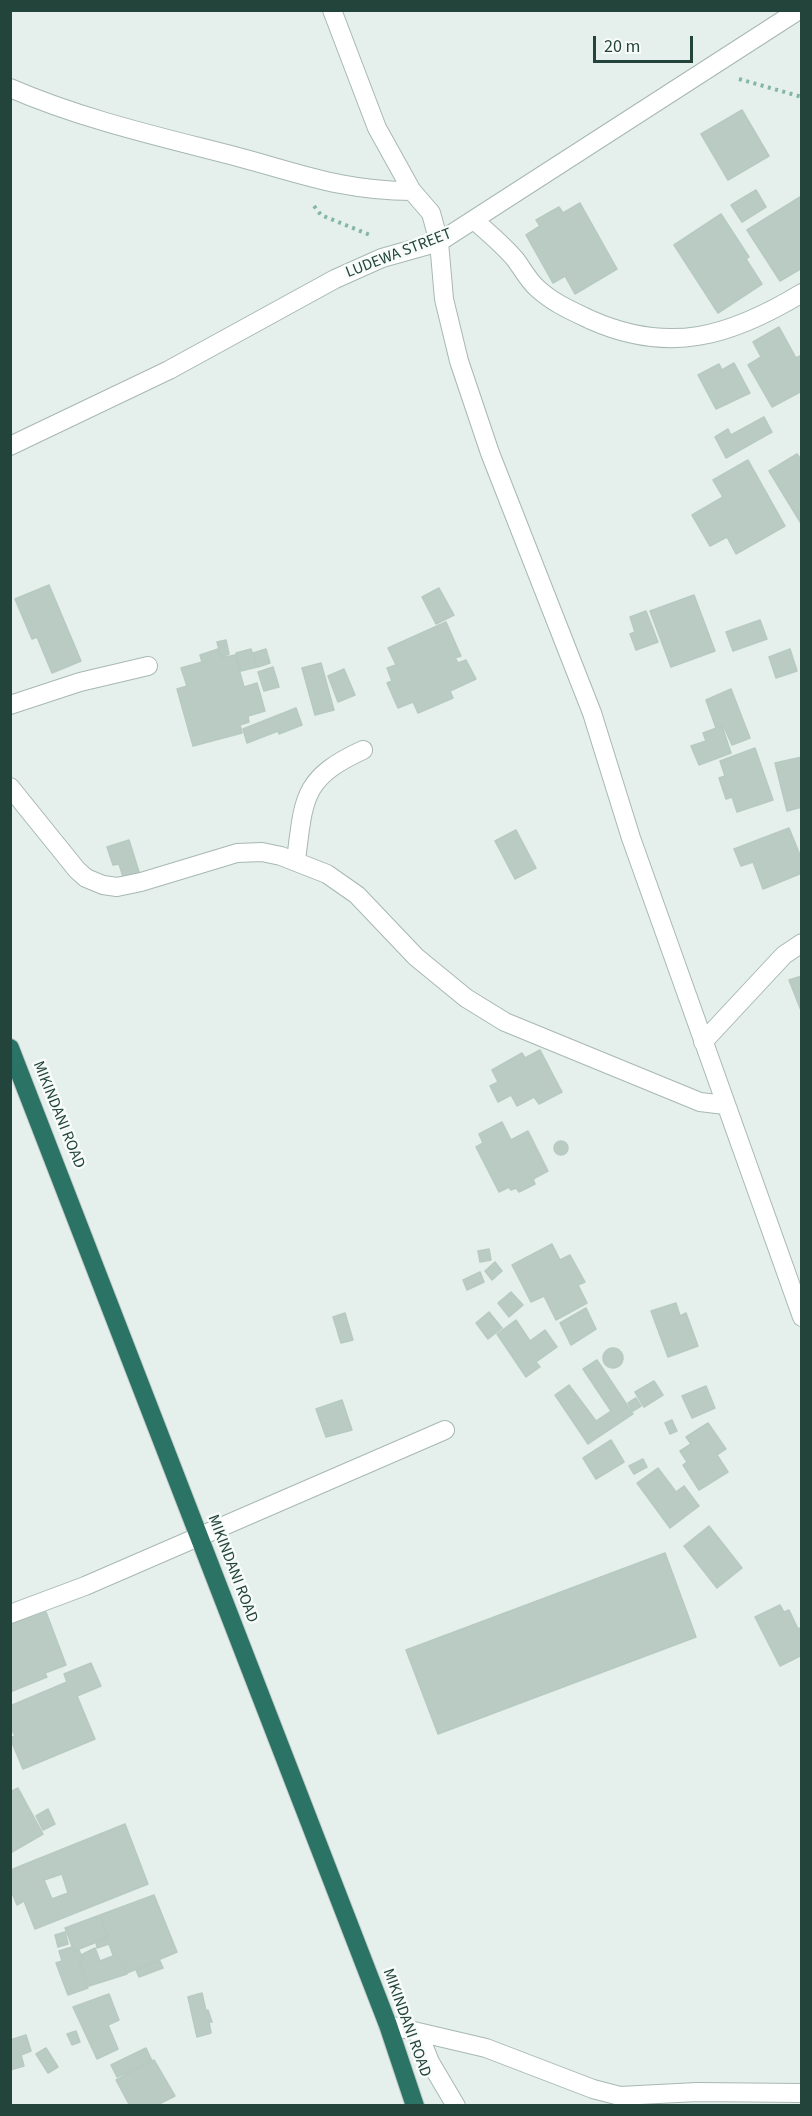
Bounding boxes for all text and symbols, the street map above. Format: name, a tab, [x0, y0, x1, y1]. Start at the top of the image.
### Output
scale bar	[596, 24, 696, 62]
text: 20 m	[604, 34, 640, 59]
street label: LUDEWA STREET	[343, 225, 455, 283]
street label: MIKINDANI ROAD	[28, 1059, 88, 1171]
street label: MIKINDANI ROAD	[203, 1512, 261, 1626]
street label: MIKINDANI ROAD	[378, 1966, 434, 2080]

